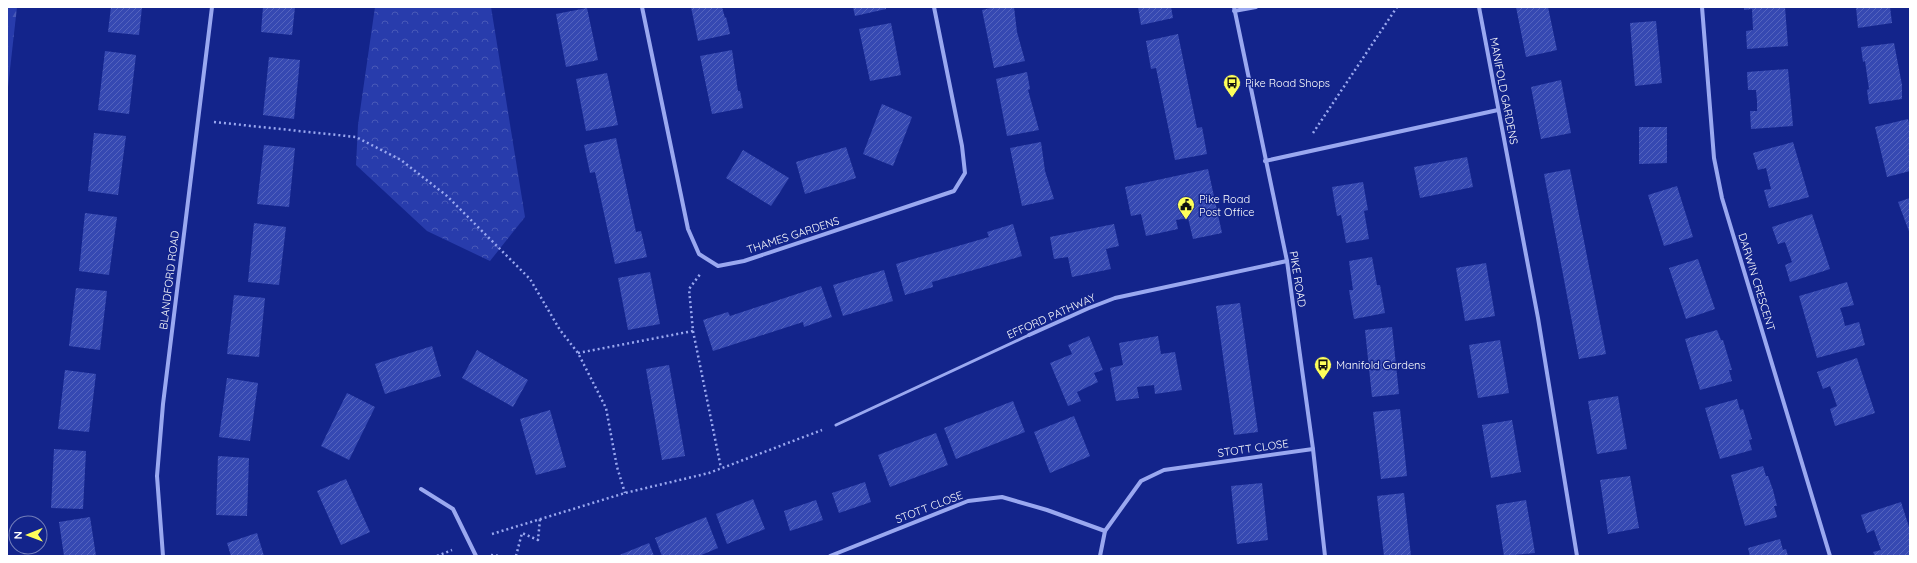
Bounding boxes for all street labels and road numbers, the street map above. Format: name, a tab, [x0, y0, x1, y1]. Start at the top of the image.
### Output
street label: MANIFOLD GARDENS	[1487, 36, 1521, 146]
street label: THAMES GARDENS	[745, 213, 841, 257]
street label: BLANDFORD ROAD	[156, 230, 182, 330]
street label: DARWIN CRESCENT	[1735, 231, 1779, 333]
street label: PIKE ROAD	[1287, 250, 1309, 308]
street label: EFFORD PATHWAY	[1004, 290, 1098, 342]
street label: STOTT CLOSE	[1217, 436, 1289, 460]
street label: STOTT CLOSE	[893, 488, 965, 526]

